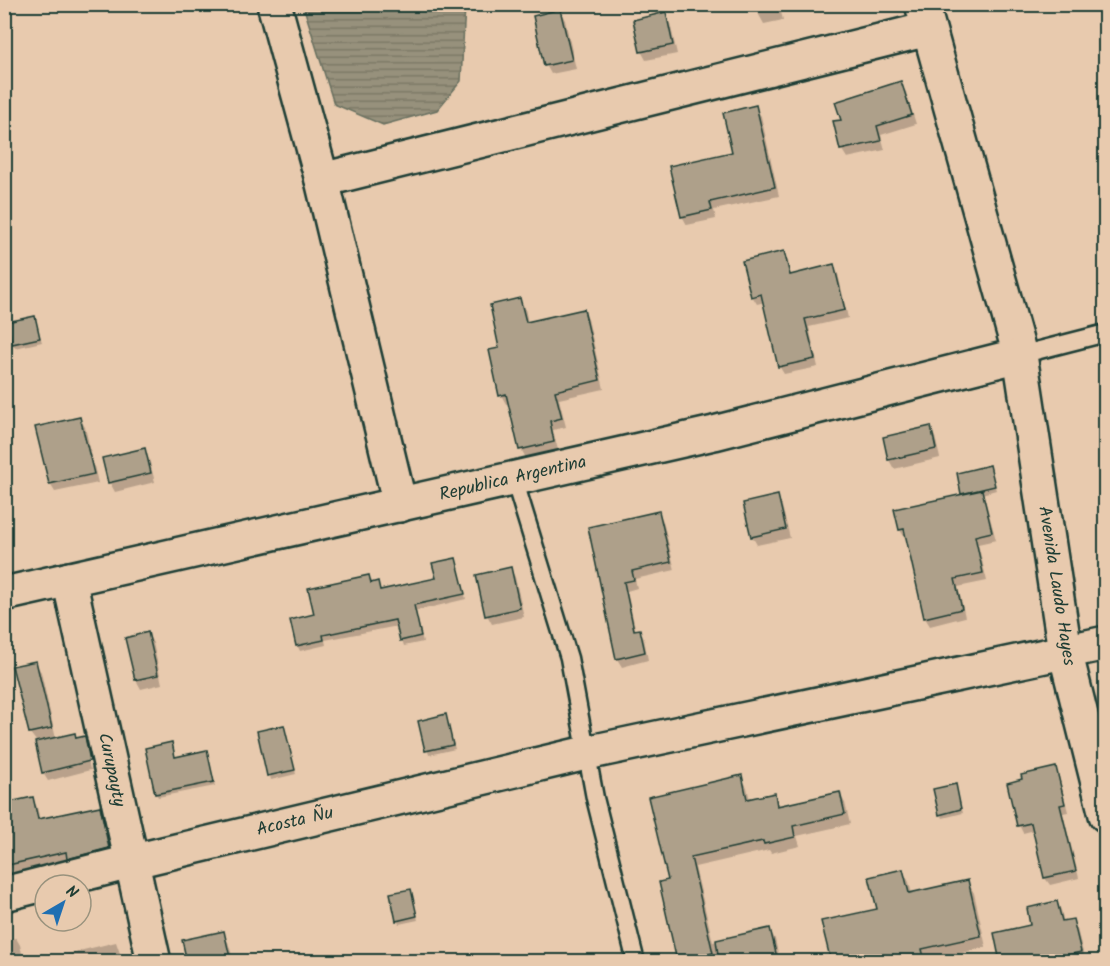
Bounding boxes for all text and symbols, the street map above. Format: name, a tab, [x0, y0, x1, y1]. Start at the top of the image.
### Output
street label: Republica Argentina	[437, 448, 589, 510]
street label: Avenida Laudo Hayes	[1029, 504, 1083, 668]
street label: Curupayty	[89, 730, 133, 810]
street label: Acosta Ñu	[254, 799, 337, 845]
north arrow	[33, 873, 93, 933]
text: N	[60, 880, 83, 905]

